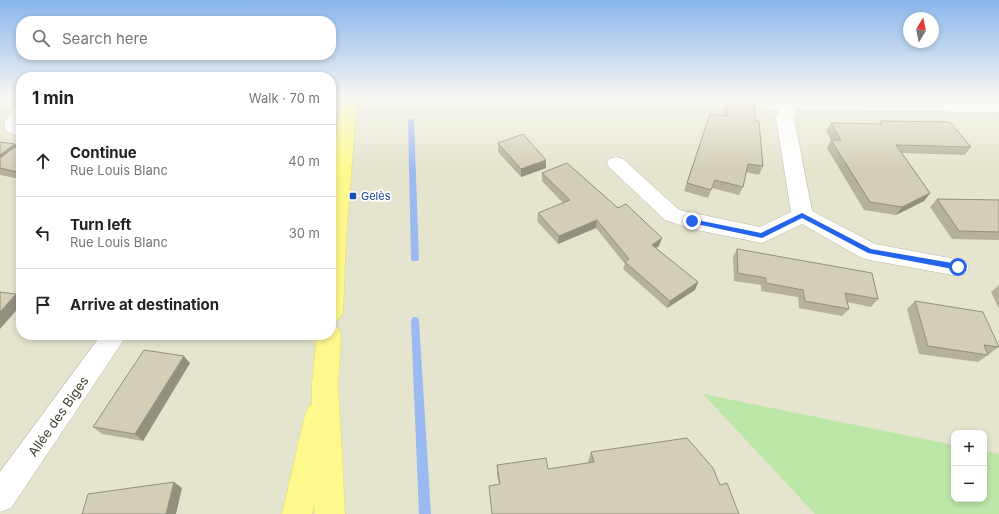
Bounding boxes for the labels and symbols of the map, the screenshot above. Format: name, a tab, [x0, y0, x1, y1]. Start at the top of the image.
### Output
north arrow	[903, 12, 939, 48]
place label: Gelès	[361, 189, 391, 203]
marker: Gelès	[348, 191, 358, 201]
route end	[683, 212, 701, 230]
route start	[949, 258, 967, 276]
street label: Allée des Biges	[24, 373, 92, 459]

